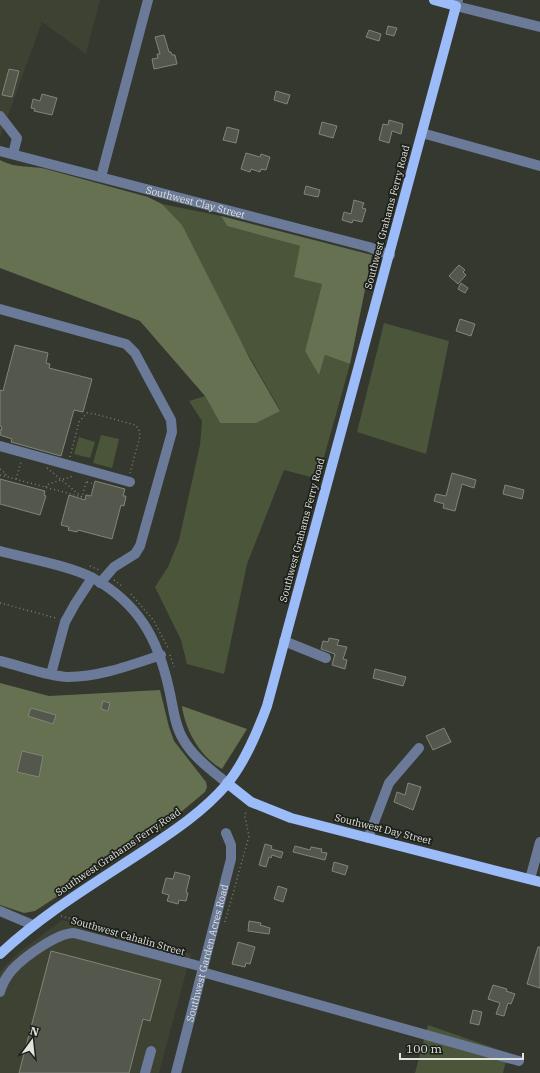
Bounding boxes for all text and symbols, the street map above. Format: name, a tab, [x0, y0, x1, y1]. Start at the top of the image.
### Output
street label: Southwest Grahams Ferry Road	[362, 144, 412, 290]
street label: Southwest Clay Street	[145, 183, 247, 221]
street label: Southwest Grahams Ferry Road	[277, 457, 327, 603]
street label: Southwest Grahams Ferry Road	[53, 805, 183, 899]
street label: Southwest Day Street	[333, 811, 433, 847]
street label: Southwest Garden Acres Road	[183, 883, 231, 1023]
street label: Southwest Cahalin Street	[70, 914, 187, 959]
north arrow	[12, 1021, 52, 1061]
text: N	[29, 1023, 41, 1039]
scale bar	[400, 1035, 523, 1061]
text: 100 m	[406, 1041, 442, 1056]

